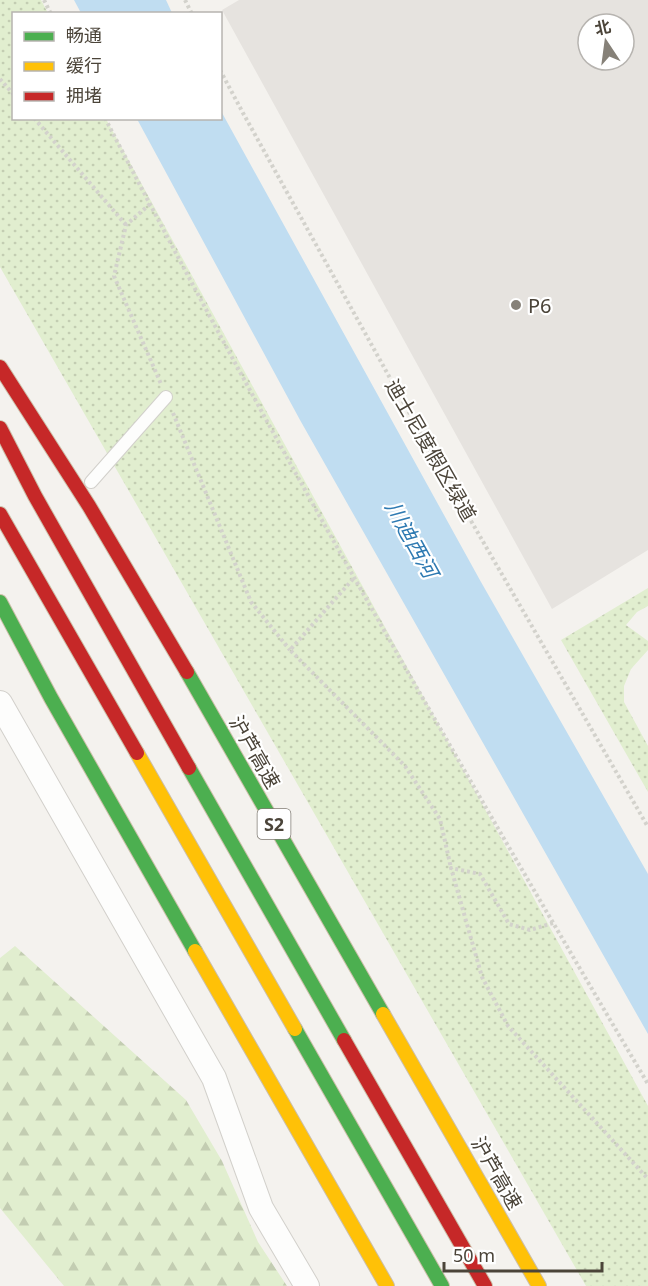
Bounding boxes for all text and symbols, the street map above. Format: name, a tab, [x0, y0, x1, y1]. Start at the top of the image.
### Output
legend	[12, 12, 222, 120]
north arrow	[576, 12, 636, 72]
text: 北	[592, 15, 613, 40]
text: 畅通	[66, 23, 102, 47]
text: 缓行	[66, 53, 102, 77]
text: 拥堵	[66, 83, 102, 107]
place label: P6	[528, 292, 552, 319]
marker: P6	[509, 298, 523, 312]
street label: 迪士尼度假区绿道	[379, 374, 483, 526]
water label: 川迪西河	[379, 495, 447, 586]
street label: 沪芦高速	[223, 711, 287, 793]
road number: S2	[258, 809, 290, 839]
street label: 沪芦高速	[465, 1132, 529, 1214]
scale bar	[444, 1235, 602, 1273]
text: 50 m	[453, 1243, 495, 1267]

